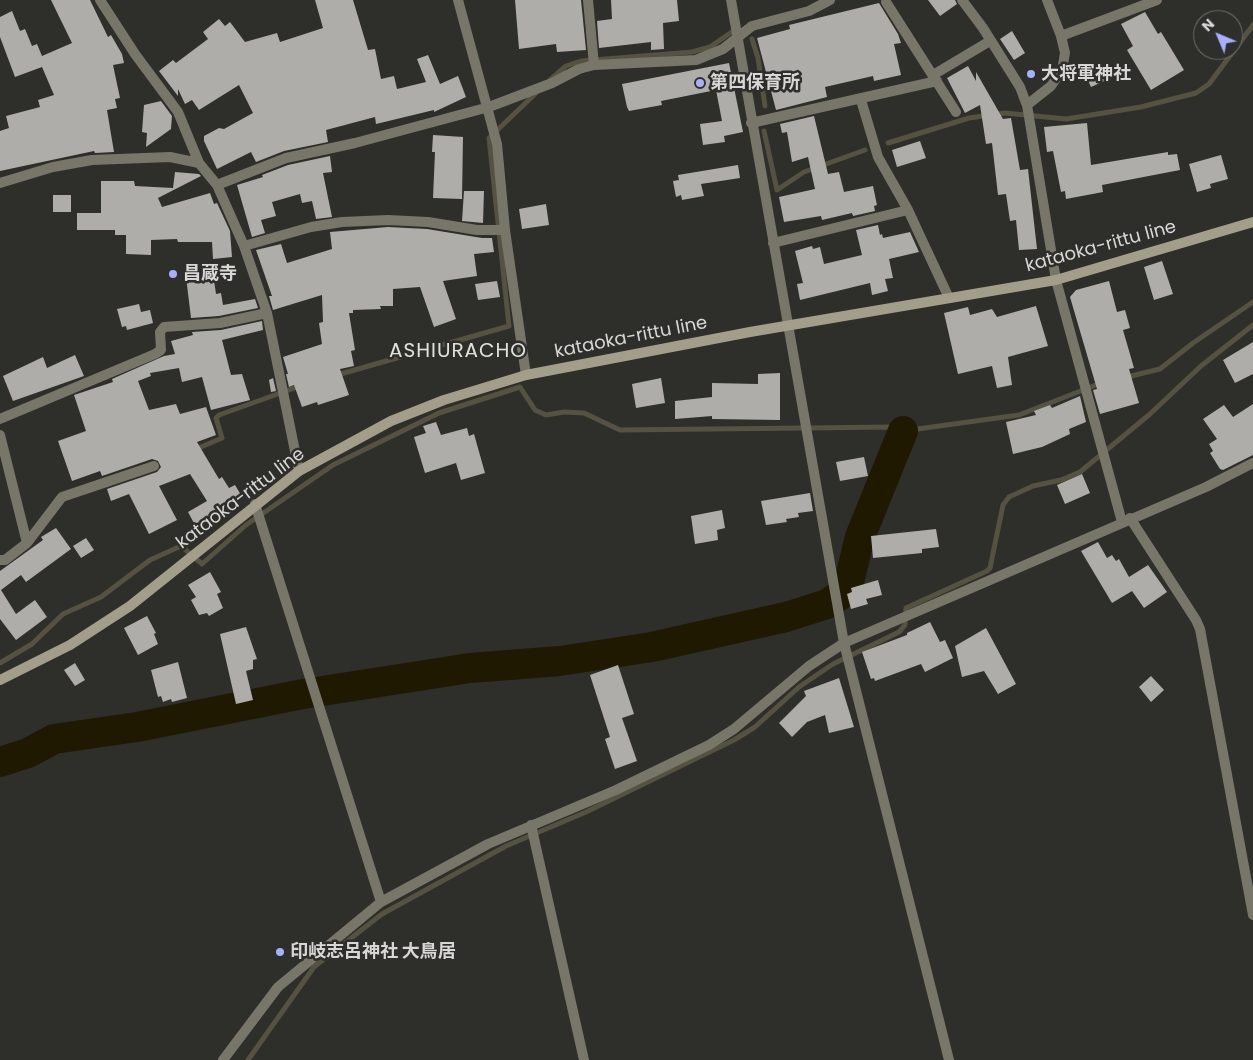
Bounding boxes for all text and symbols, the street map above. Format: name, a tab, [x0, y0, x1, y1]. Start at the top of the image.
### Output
north arrow	[1193, 10, 1243, 60]
text: N	[1197, 14, 1219, 36]
place label: 大将軍神社	[1041, 63, 1131, 85]
marker: 大将軍神社	[1025, 68, 1037, 80]
place label: 第四保育所	[710, 72, 800, 94]
marker: 第四保育所	[694, 77, 706, 89]
street label: kataoka-rittu line	[1023, 216, 1179, 278]
place label: 昌蔵寺	[183, 263, 237, 285]
marker: 昌蔵寺	[167, 268, 179, 280]
street label: kataoka-rittu line	[553, 313, 709, 363]
district label: ASHIURACHO	[388, 340, 528, 364]
street label: kataoka-rittu line	[173, 444, 309, 554]
place label: 印岐志呂神社 大鳥居	[290, 941, 456, 963]
marker: 印岐志呂神社 大鳥居	[274, 946, 286, 958]

